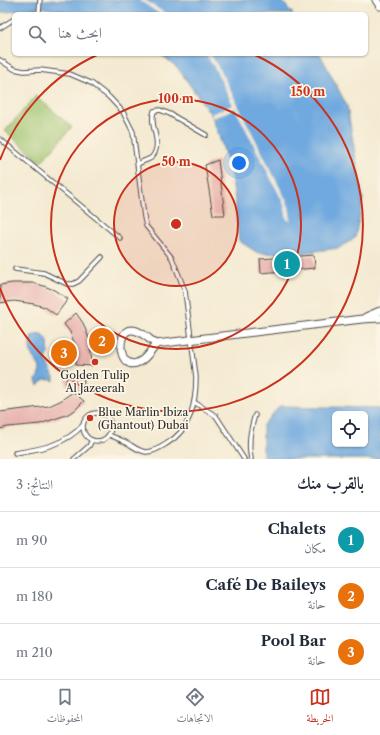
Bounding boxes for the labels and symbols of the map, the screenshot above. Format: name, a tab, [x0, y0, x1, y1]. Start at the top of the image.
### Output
text: 150 m	[291, 84, 325, 99]
text: 100 m	[158, 91, 194, 106]
your location	[229, 153, 249, 173]
text: 50 m	[161, 154, 191, 169]
centre of rings	[169, 217, 183, 231]
pin: 1	[274, 249, 300, 279]
pin: 2	[89, 326, 115, 356]
pin: 3	[51, 338, 77, 368]
marker: Golden Tulip Al Jazeerah	[90, 357, 100, 367]
place label: Golden Tulip Al Jazeerah	[60, 368, 130, 395]
place label: Blue Marlin Ibiza (Ghantout) Dubai	[98, 405, 189, 432]
marker: Blue Marlin Ibiza (Ghantout) Dubai	[85, 413, 95, 423]

